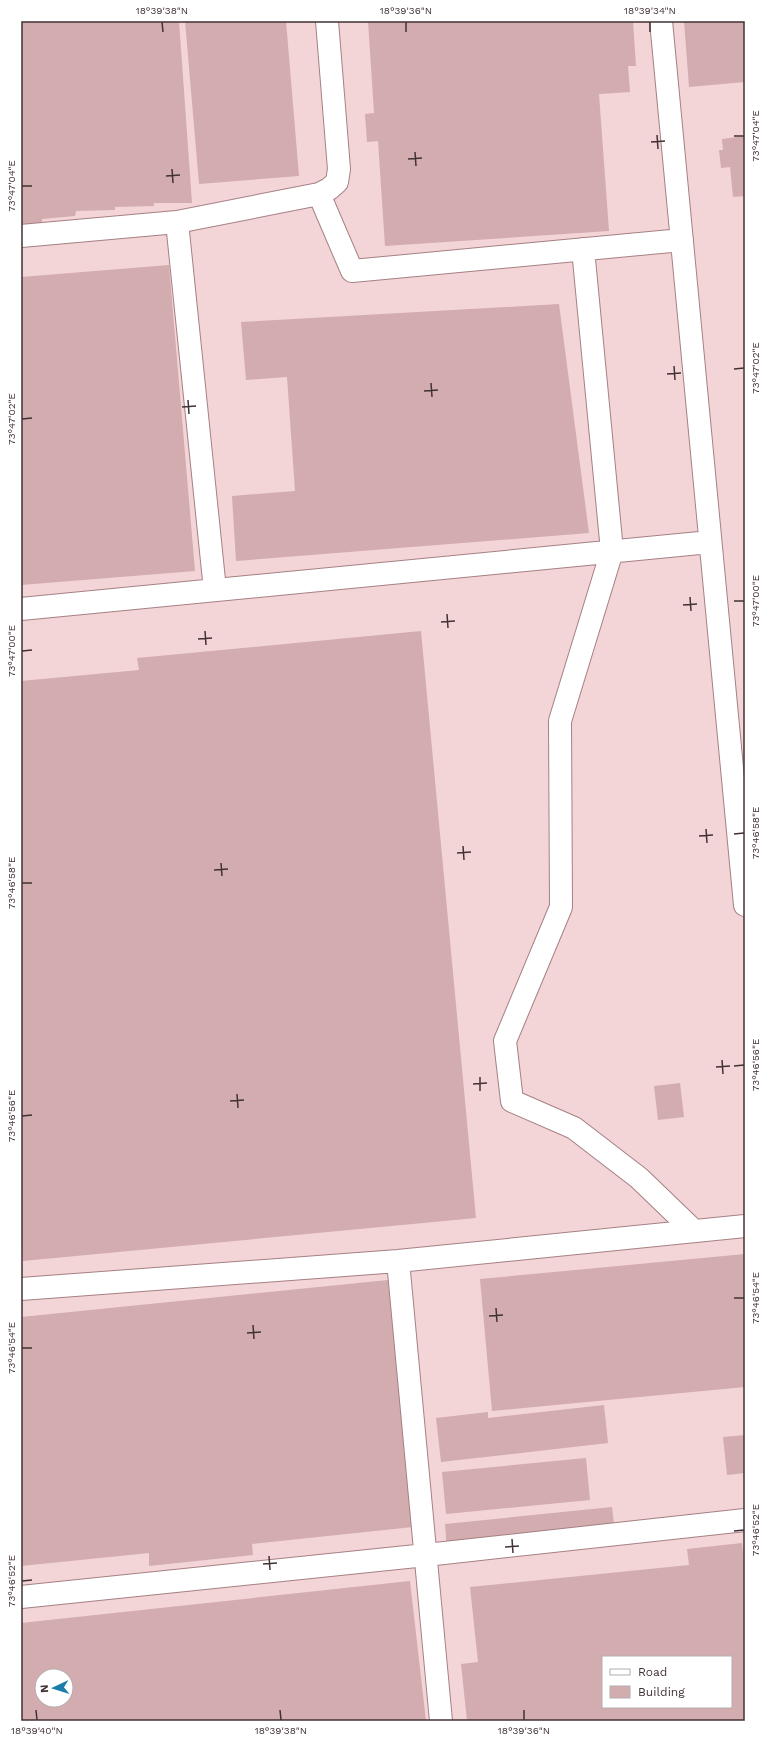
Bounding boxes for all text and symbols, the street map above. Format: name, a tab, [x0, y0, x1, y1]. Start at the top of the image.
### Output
text: 18°39'38"N	[136, 5, 188, 16]
text: 18°39'36"N	[380, 5, 432, 16]
text: 18°39'34"N	[624, 5, 676, 16]
text: 73°47'04"E	[750, 110, 761, 162]
text: 73°47'04"E	[6, 160, 17, 212]
text: 73°47'02"E	[750, 342, 761, 394]
text: 73°47'02"E	[6, 393, 17, 445]
text: 73°47'00"E	[750, 575, 761, 627]
text: 73°47'00"E	[6, 625, 17, 677]
text: 73°46'58"E	[750, 807, 761, 859]
text: 73°46'58"E	[6, 857, 17, 909]
text: 73°46'56"E	[750, 1039, 761, 1091]
text: 73°46'56"E	[6, 1090, 17, 1142]
text: 73°46'54"E	[750, 1272, 761, 1324]
text: 73°46'54"E	[6, 1322, 17, 1374]
text: 73°46'52"E	[750, 1504, 761, 1556]
text: 73°46'52"E	[6, 1555, 17, 1607]
legend	[602, 1656, 732, 1708]
text: Road	[638, 1665, 667, 1679]
north arrow	[34, 1668, 74, 1708]
text: N	[38, 1684, 51, 1693]
text: Building	[638, 1685, 685, 1699]
text: 18°39'40"N	[11, 1725, 63, 1736]
text: 18°39'38"N	[255, 1725, 307, 1736]
text: 18°39'36"N	[498, 1725, 550, 1736]

